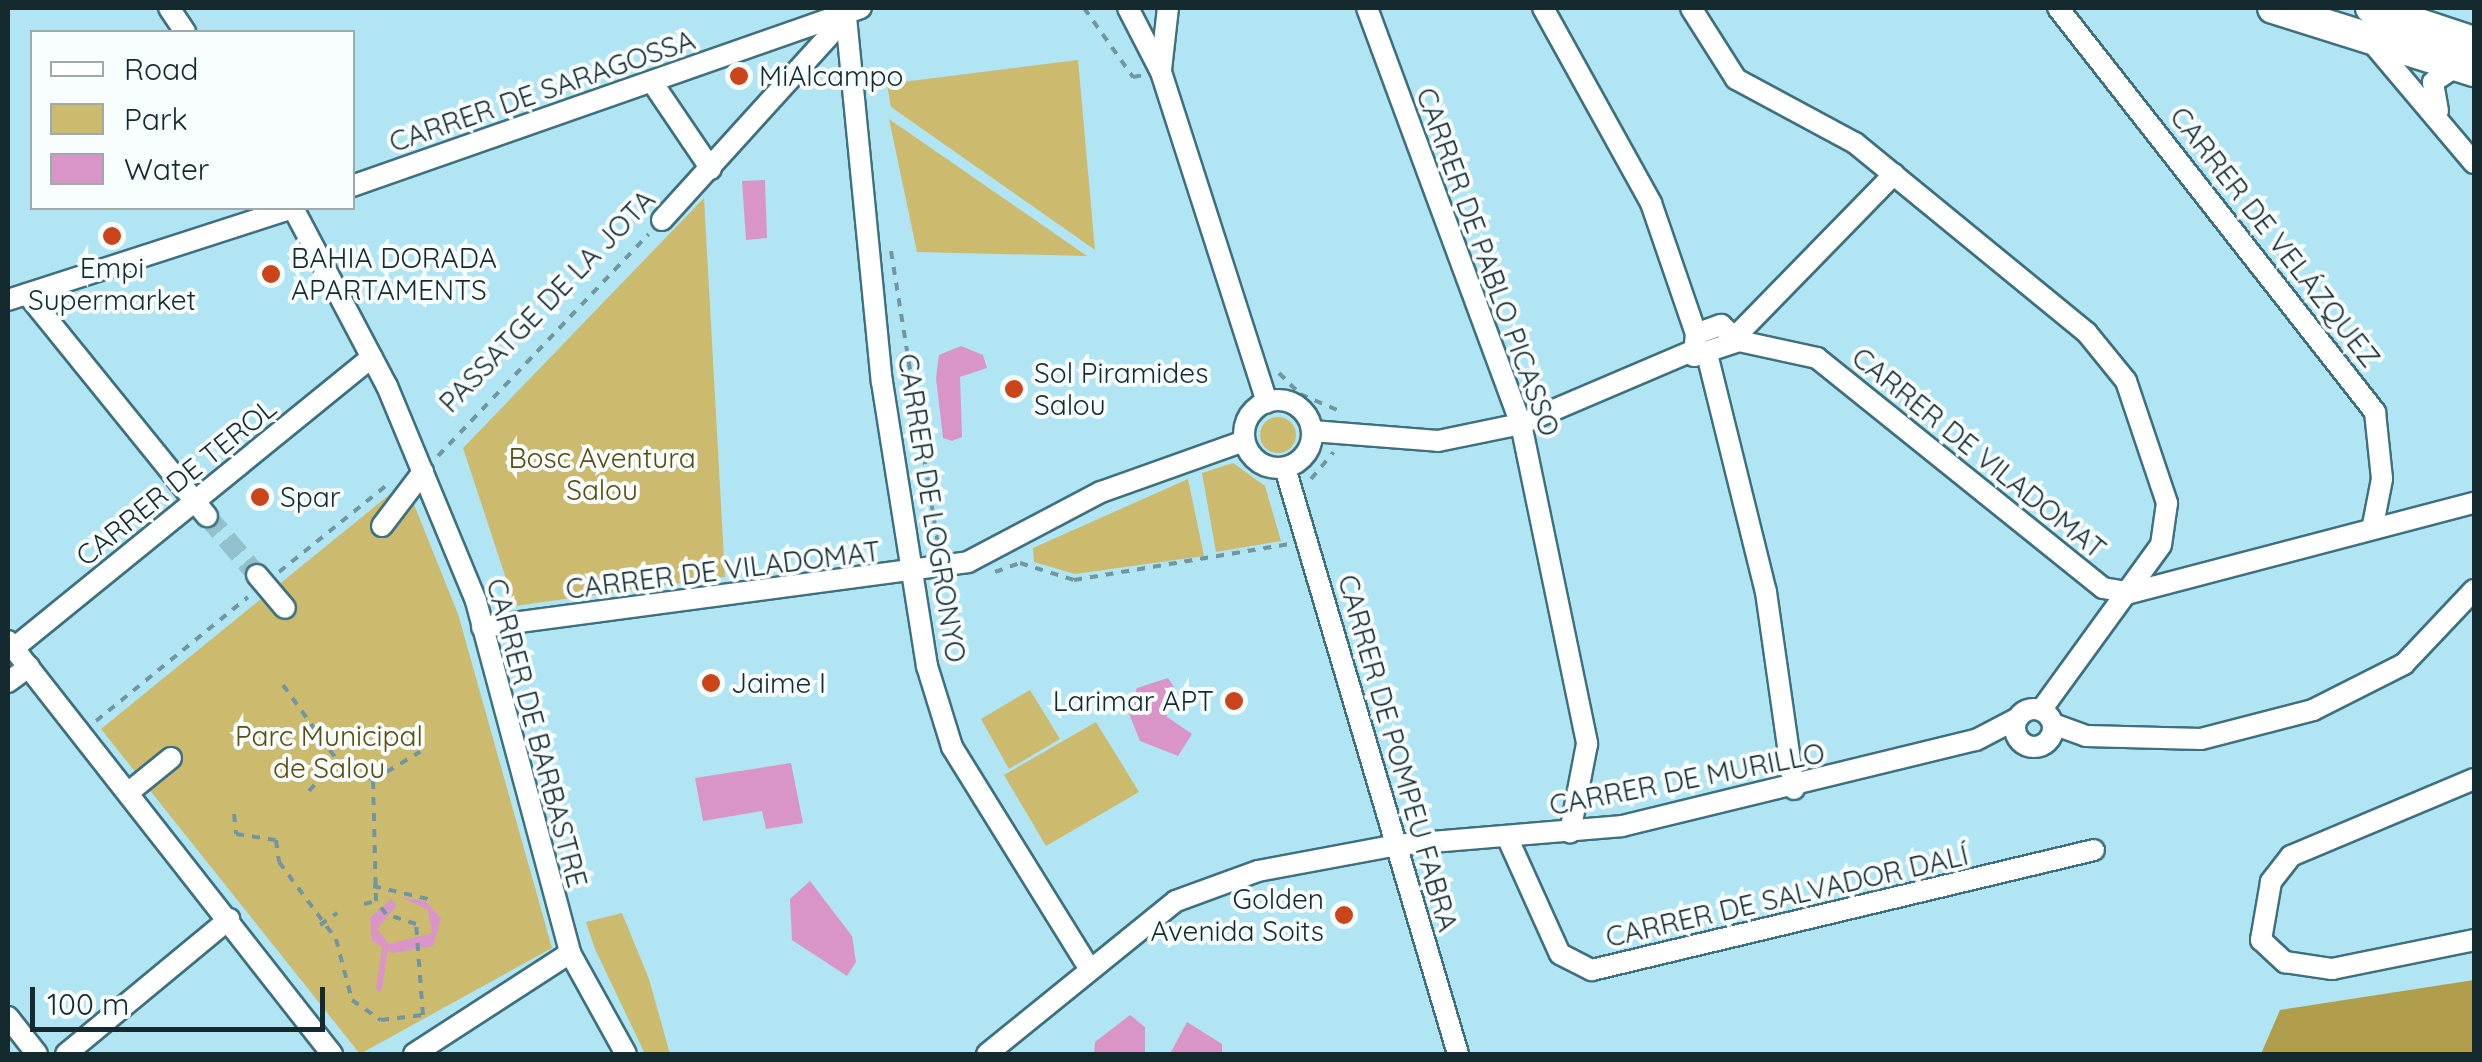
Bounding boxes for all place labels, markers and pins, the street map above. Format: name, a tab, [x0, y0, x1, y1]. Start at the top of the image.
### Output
place label: MiAlcampo	[759, 59, 903, 93]
marker: MiAlcampo	[728, 65, 750, 87]
marker: Empi Supermarket	[101, 225, 123, 247]
place label: BAHIA DORADA APARTAMENTS	[291, 241, 497, 307]
place label: Empi Supermarket	[28, 251, 196, 317]
marker: BAHIA DORADA APARTAMENTS	[260, 263, 282, 285]
place label: Sol Piramides Salou	[1034, 356, 1208, 422]
marker: Sol Piramides Salou	[1003, 378, 1025, 400]
place label: Spar	[280, 480, 340, 514]
marker: Spar	[249, 486, 271, 508]
place label: Jaime I	[731, 666, 826, 700]
marker: Jaime I	[700, 672, 722, 694]
place label: Larimar APT	[1053, 684, 1214, 718]
marker: Larimar APT	[1223, 690, 1245, 712]
place label: Golden Avenida Soits	[1151, 882, 1324, 948]
marker: Golden Avenida Soits	[1333, 904, 1355, 926]

